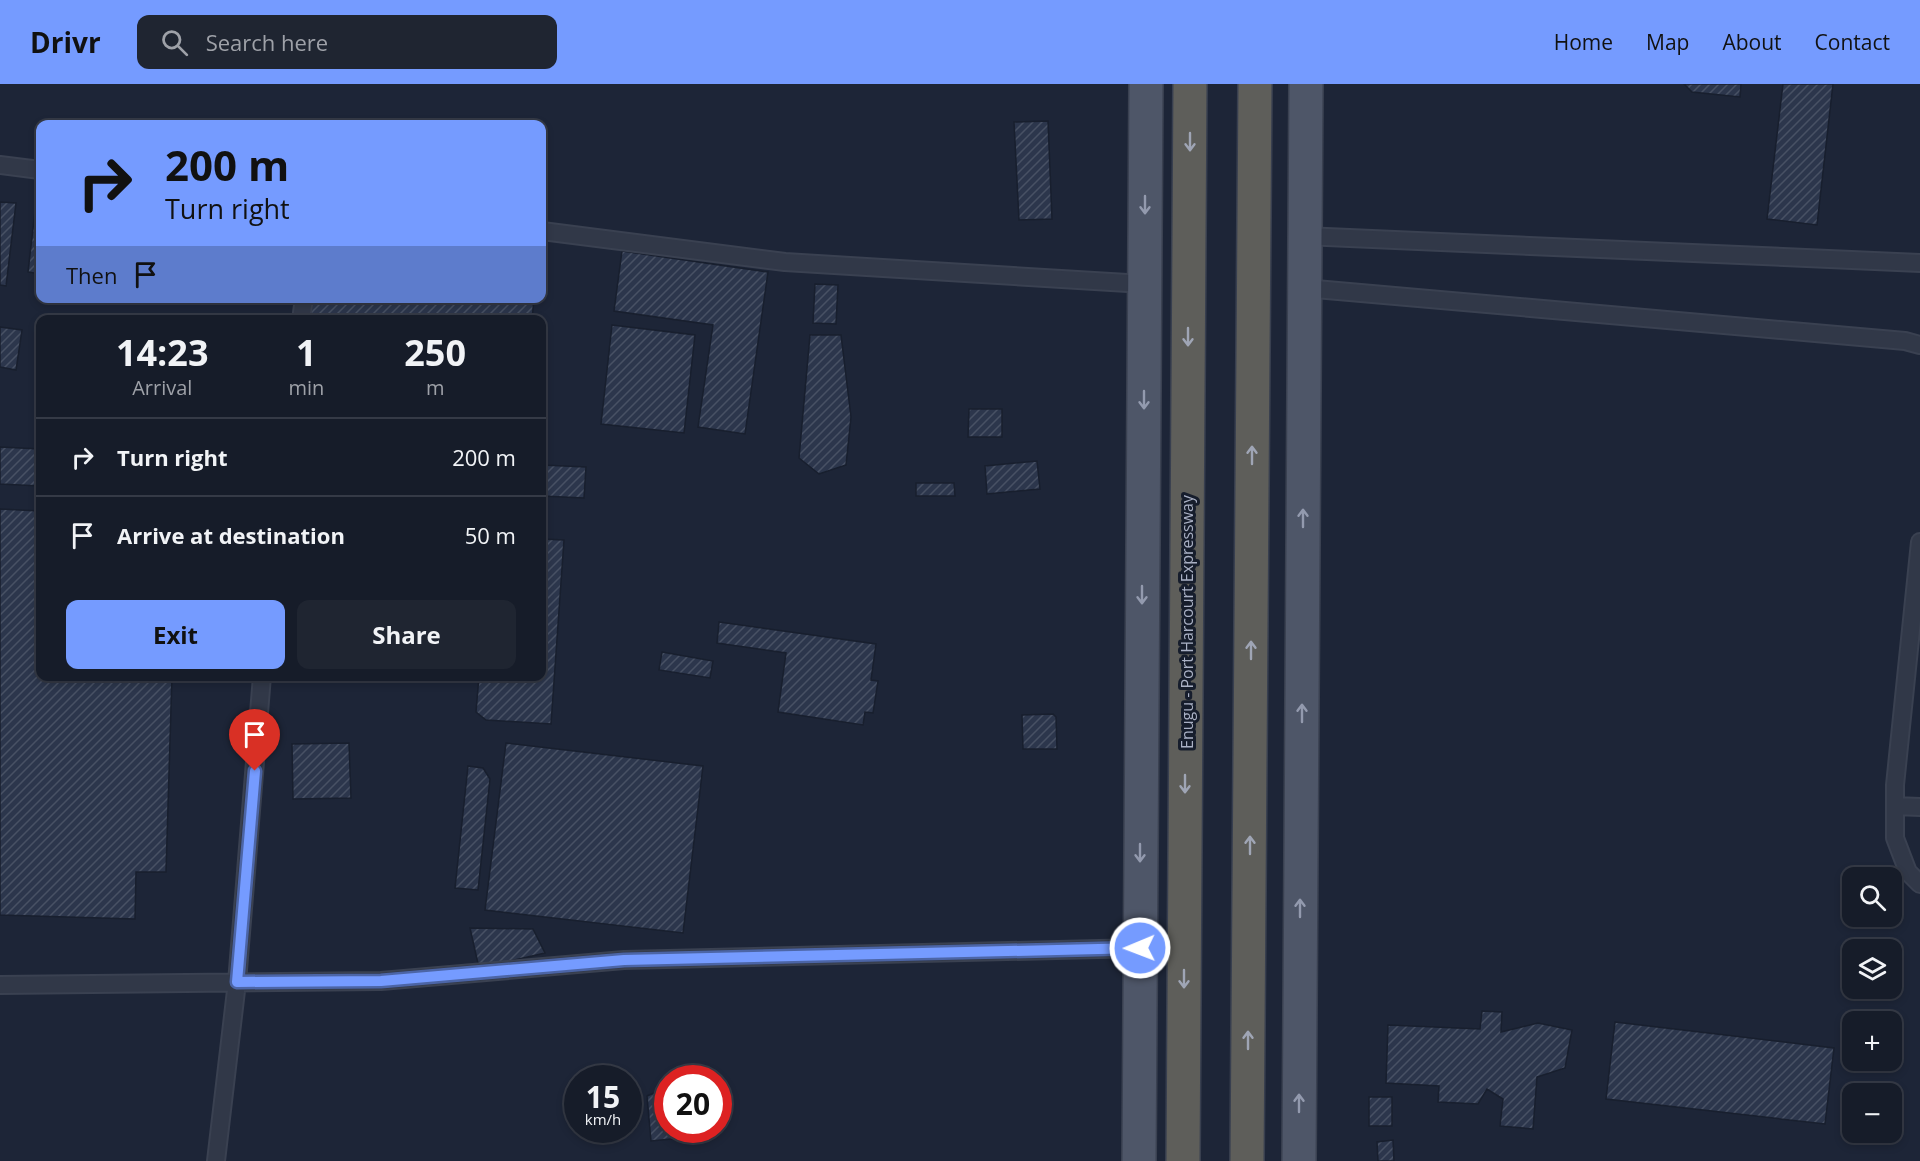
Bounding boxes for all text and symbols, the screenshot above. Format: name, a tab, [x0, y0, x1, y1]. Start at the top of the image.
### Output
search box	[137, 15, 557, 69]
text: Drivr	[30, 23, 101, 61]
icon: search	[158, 26, 191, 59]
text: Search here	[206, 27, 328, 57]
text: Home	[1554, 28, 1613, 56]
text: Map	[1646, 28, 1689, 56]
text: About	[1722, 28, 1782, 56]
text: Contact	[1815, 28, 1890, 56]
one-way arrow	[1184, 132, 1196, 152]
text: 200 m	[165, 136, 289, 193]
icon: right	[66, 144, 144, 222]
text: Turn right	[165, 190, 290, 227]
one-way arrow	[1139, 195, 1151, 215]
icon: arrive	[129, 258, 162, 291]
text: Then	[66, 260, 117, 290]
one-way arrow	[1183, 327, 1194, 347]
text: 14:23	[116, 328, 209, 377]
text: 1	[296, 328, 317, 377]
text: 250	[404, 328, 466, 377]
text: Arrival	[132, 374, 192, 401]
text: min	[288, 374, 324, 401]
text: m	[426, 374, 444, 401]
one-way arrow	[1138, 390, 1149, 410]
icon: right	[66, 441, 99, 474]
text: Turn right	[117, 442, 228, 472]
text: 200 m	[452, 442, 516, 472]
one-way arrow	[1246, 445, 1258, 465]
street label: Enugu - Port Harcourt Expressway	[1176, 494, 1198, 749]
one-way arrow	[1297, 508, 1309, 528]
icon: arrive	[66, 519, 99, 552]
text: Arrive at destination	[117, 520, 345, 550]
text: 50 m	[465, 520, 516, 550]
one-way arrow	[1136, 585, 1148, 605]
button: Exit	[66, 600, 285, 669]
button: Share	[297, 600, 516, 669]
one-way arrow	[1245, 640, 1257, 660]
one-way arrow	[1296, 703, 1307, 723]
pin	[229, 709, 280, 771]
icon: arrive	[238, 718, 271, 751]
one-way arrow	[1179, 774, 1191, 794]
one-way arrow	[1244, 835, 1255, 855]
one-way arrow	[1135, 843, 1146, 863]
map controls	[1842, 867, 1902, 1143]
button: search	[1842, 867, 1902, 927]
one-way arrow	[1294, 898, 1306, 918]
position arrow	[1108, 916, 1172, 980]
button: layers	[1842, 939, 1902, 999]
one-way arrow	[1178, 969, 1190, 989]
button: +	[1842, 1011, 1902, 1071]
one-way arrow	[1242, 1030, 1254, 1050]
speed limit sign: 20	[654, 1065, 732, 1143]
text: 15	[586, 1076, 620, 1117]
button: −	[1842, 1083, 1902, 1143]
one-way arrow	[1293, 1093, 1305, 1113]
text: km/h	[585, 1109, 621, 1129]

